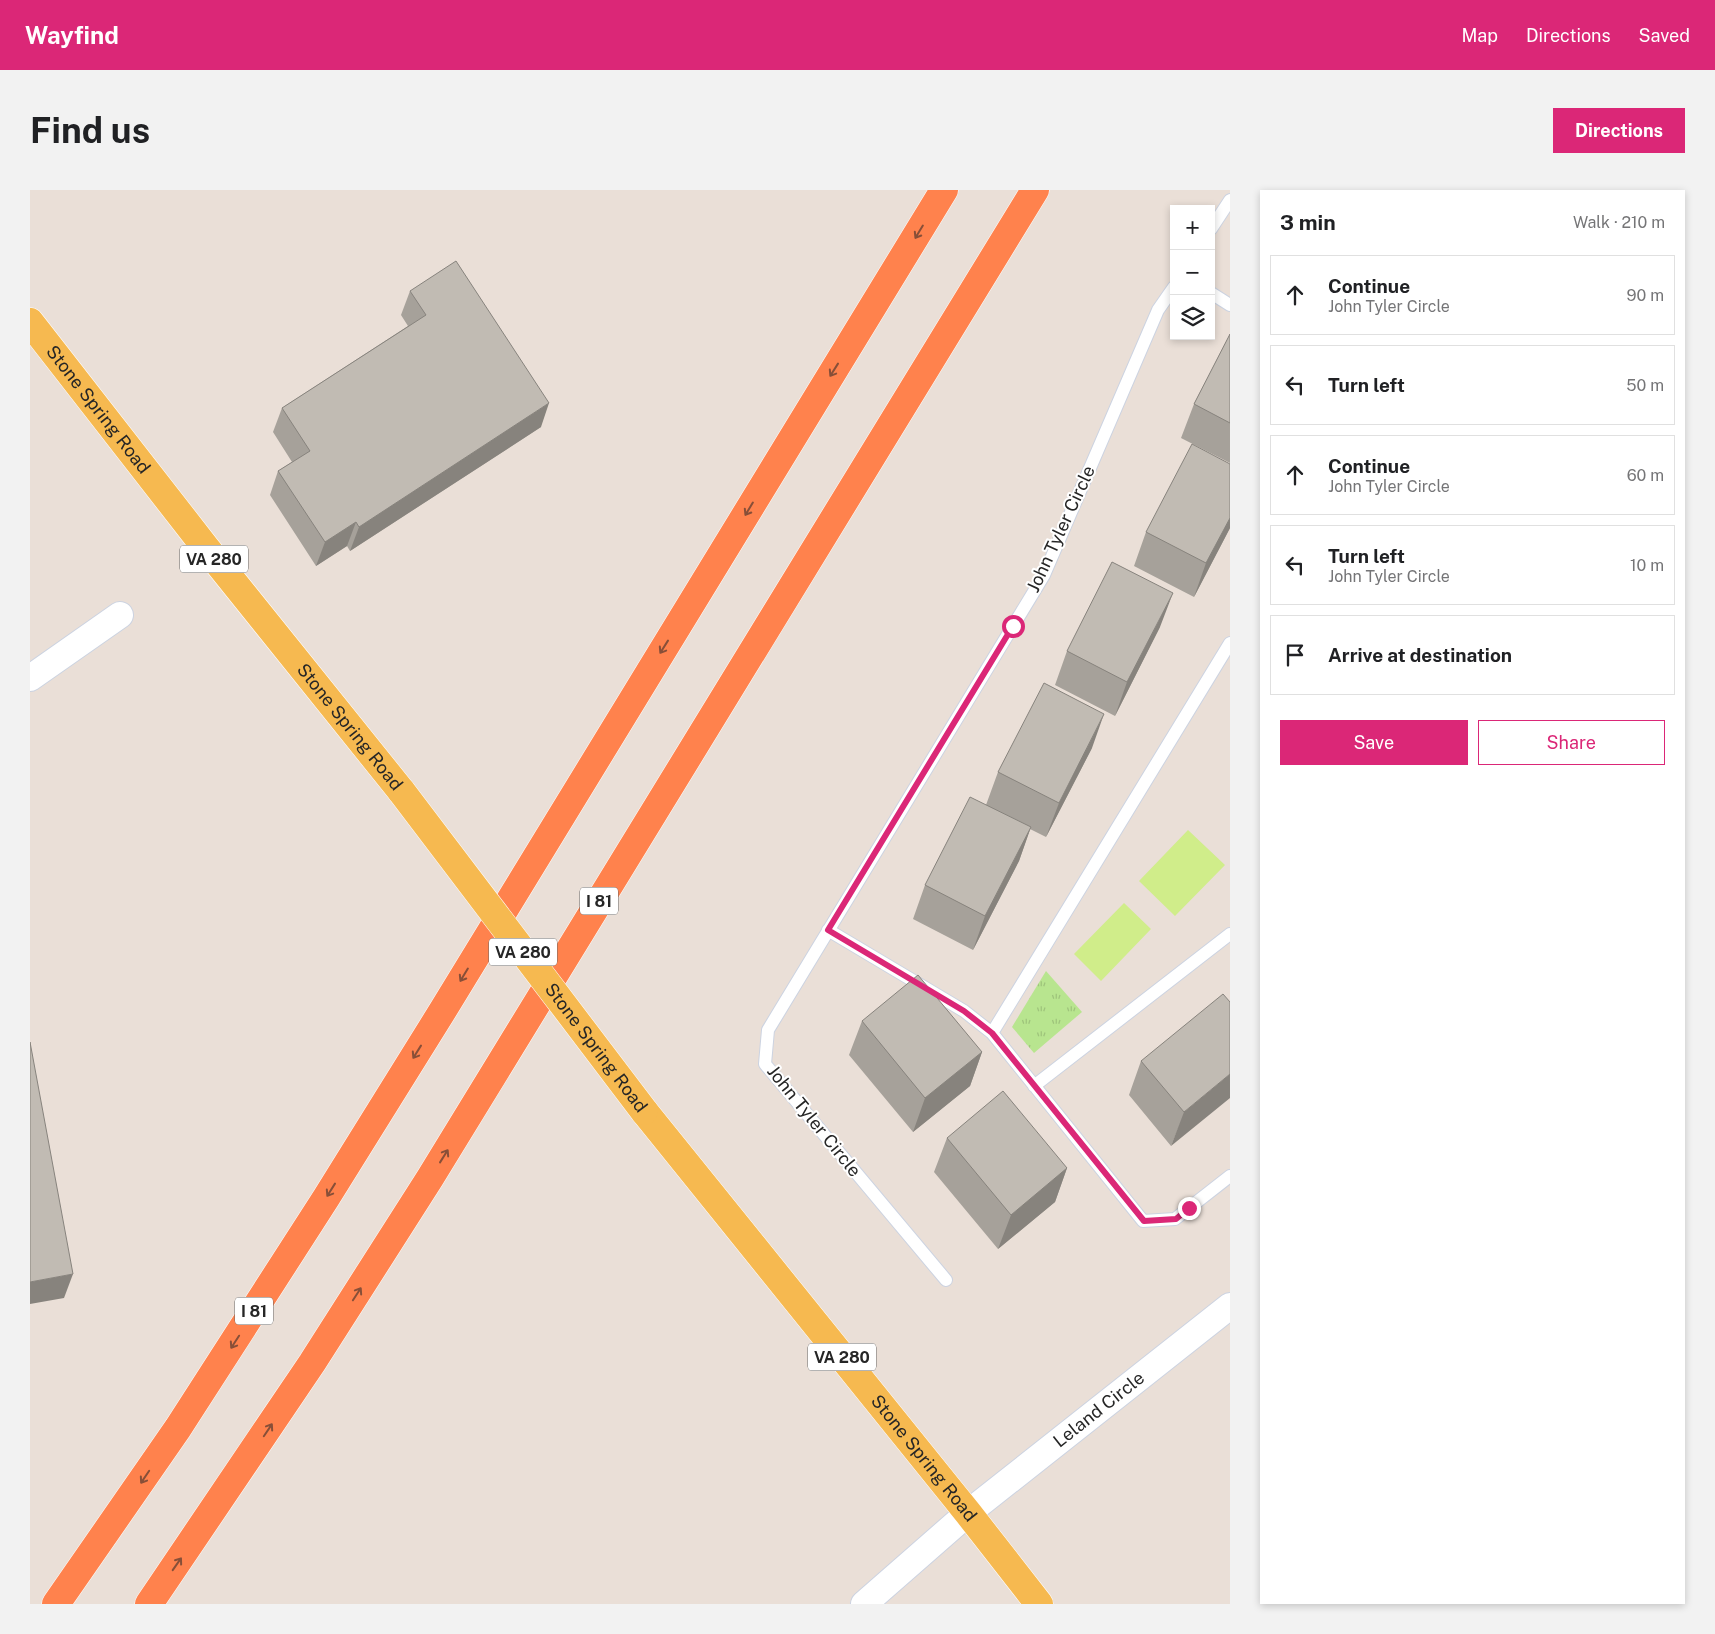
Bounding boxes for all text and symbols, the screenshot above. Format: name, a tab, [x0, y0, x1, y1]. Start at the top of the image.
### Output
text: Wayfind	[25, 21, 119, 49]
text: Map	[1461, 25, 1498, 46]
text: Directions	[1526, 25, 1611, 46]
text: Saved	[1639, 25, 1690, 46]
button: Directions	[1553, 108, 1685, 153]
text: Find us	[30, 110, 150, 151]
map controls	[1170, 205, 1215, 340]
button: +	[1170, 205, 1215, 250]
text: 3 min	[1280, 210, 1336, 235]
text: Walk · 210 m	[1573, 213, 1665, 232]
one-way arrow	[914, 224, 924, 238]
button: −	[1170, 250, 1215, 295]
text: Continue	[1328, 275, 1410, 297]
icon: ahead	[1281, 281, 1309, 309]
text: 90 m	[1627, 286, 1664, 305]
button: layers	[1170, 295, 1215, 340]
text: John Tyler Circle	[1328, 297, 1450, 316]
street label: Stone Spring Road	[42, 341, 155, 477]
one-way arrow	[829, 363, 839, 377]
icon: left	[1281, 371, 1309, 399]
text: Turn left	[1328, 374, 1405, 396]
text: 50 m	[1626, 376, 1664, 395]
text: Continue	[1328, 455, 1410, 477]
icon: ahead	[1281, 461, 1309, 489]
street label: John Tyler Circle	[1022, 462, 1099, 595]
text: 60 m	[1627, 466, 1664, 485]
text: John Tyler Circle	[1328, 477, 1450, 496]
one-way arrow	[744, 501, 754, 515]
text: Turn left	[1328, 545, 1405, 567]
road number: VA 280	[180, 546, 248, 572]
icon: left	[1281, 551, 1309, 579]
text: 10 m	[1630, 556, 1664, 575]
text: John Tyler Circle	[1328, 567, 1450, 586]
route start	[1002, 615, 1025, 638]
one-way arrow	[659, 640, 669, 654]
icon: arrive	[1281, 641, 1309, 669]
text: Arrive at destination	[1328, 644, 1512, 666]
street label: Stone Spring Road	[293, 659, 407, 794]
button: Save	[1280, 720, 1468, 765]
button: Share	[1478, 720, 1665, 765]
road number: I 81	[580, 888, 618, 914]
road number: VA 280	[489, 939, 557, 966]
one-way arrow	[458, 968, 468, 982]
street label: Stone Spring Road	[541, 979, 652, 1116]
one-way arrow	[412, 1044, 422, 1058]
street label: John Tyler Circle	[763, 1061, 866, 1181]
one-way arrow	[438, 1149, 449, 1163]
one-way arrow	[326, 1182, 336, 1196]
route end	[1178, 1197, 1201, 1220]
one-way arrow	[353, 1287, 363, 1301]
road number: I 81	[235, 1298, 273, 1324]
one-way arrow	[229, 1334, 239, 1348]
road number: VA 280	[808, 1344, 876, 1370]
street label: Leland Circle	[1049, 1367, 1148, 1451]
street label: Stone Spring Road	[867, 1390, 982, 1525]
one-way arrow	[263, 1423, 273, 1437]
one-way arrow	[140, 1470, 150, 1484]
one-way arrow	[172, 1557, 182, 1571]

